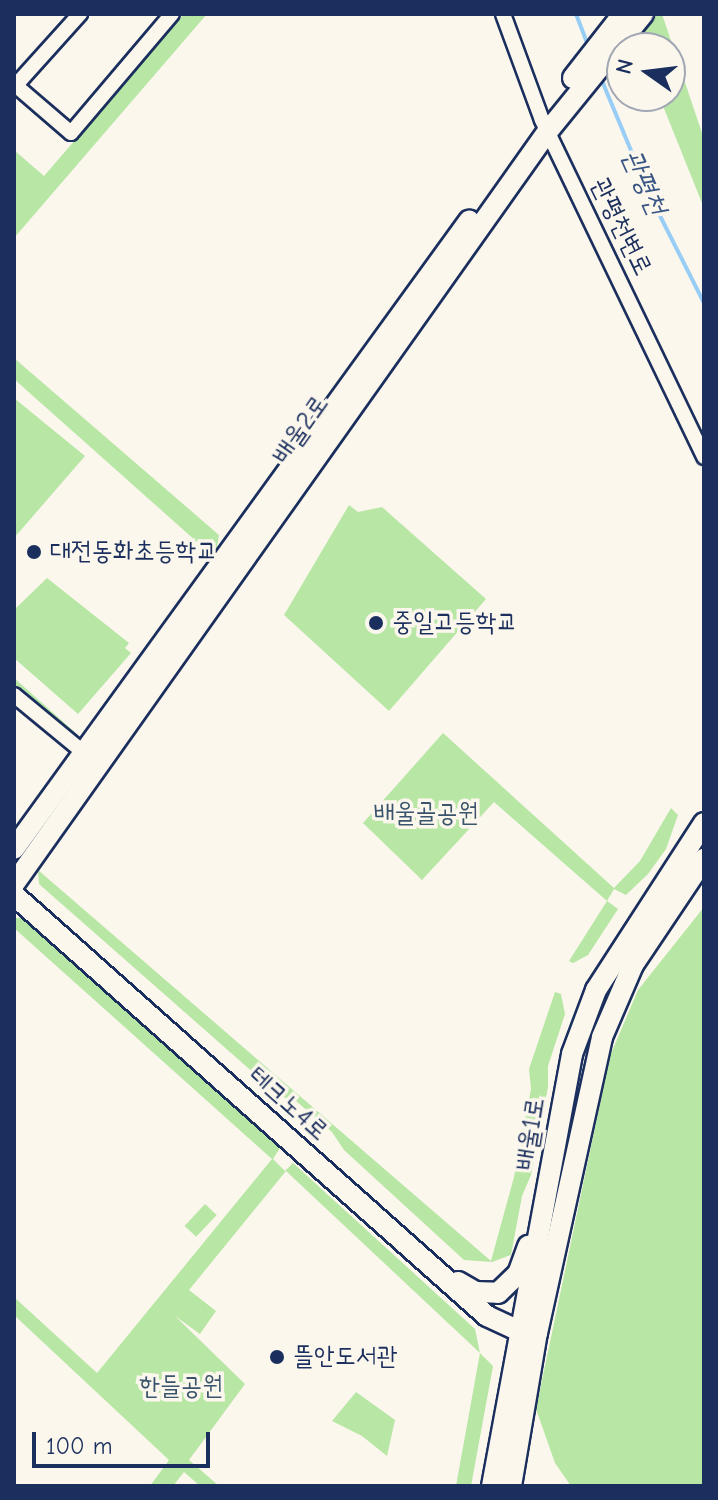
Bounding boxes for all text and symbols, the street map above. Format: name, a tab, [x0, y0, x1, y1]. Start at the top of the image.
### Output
north arrow	[606, 32, 686, 112]
text: N	[610, 57, 639, 77]
water label: 관평천	[616, 144, 674, 220]
street label: 관평천변로	[584, 173, 658, 281]
street label: 배울2로	[266, 390, 336, 470]
place label: 대전동화초등학교	[50, 536, 217, 568]
marker: 대전동화초등학교	[25, 543, 43, 561]
place label: 중일고등학교	[392, 607, 518, 639]
marker: 중일고등학교	[367, 614, 385, 632]
park label: 배울골공원	[374, 798, 478, 830]
street label: 테크노4로	[242, 1060, 334, 1148]
street label: 배울1로	[510, 1095, 552, 1173]
place label: 뜰안도서관	[293, 1341, 398, 1373]
marker: 뜰안도서관	[268, 1348, 286, 1366]
park label: 한들공원	[139, 1371, 223, 1403]
scale bar	[36, 1416, 214, 1466]
text: 100 m	[46, 1432, 113, 1460]

